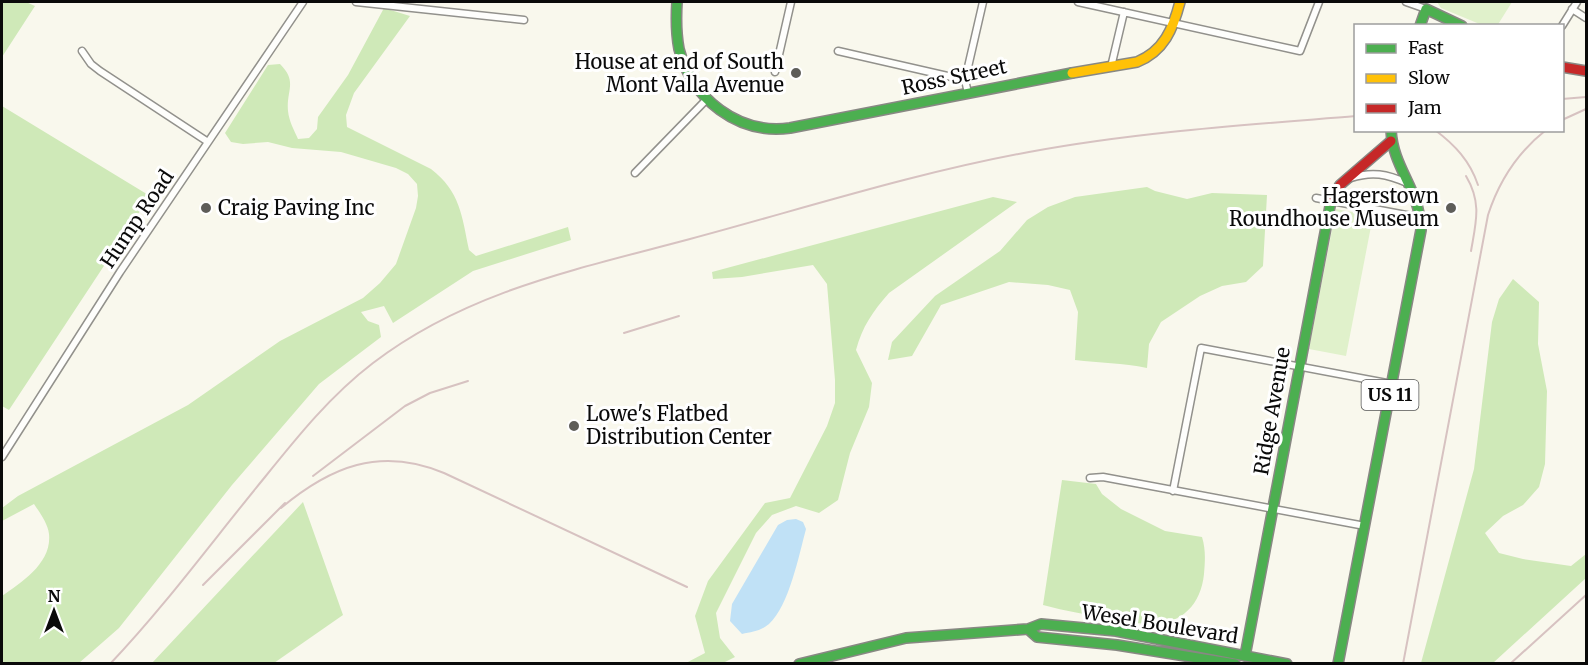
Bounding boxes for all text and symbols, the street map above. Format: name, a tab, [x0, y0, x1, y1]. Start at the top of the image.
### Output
legend	[1354, 24, 1564, 132]
text: Fast	[1408, 36, 1444, 59]
place label: House at end of South Mont Valla Avenue	[575, 49, 784, 97]
street label: Ross Street	[899, 53, 1009, 100]
marker: House at end of South Mont Valla Avenue	[789, 66, 803, 80]
text: Slow	[1408, 66, 1451, 89]
text: Jam	[1407, 96, 1442, 119]
street label: Hump Road	[95, 165, 179, 273]
place label: Hagerstown Roundhouse Museum	[1229, 183, 1439, 231]
place label: Craig Paving Inc	[218, 195, 375, 220]
marker: Craig Paving Inc	[199, 201, 213, 215]
marker: Hagerstown Roundhouse Museum	[1444, 201, 1458, 215]
street label: Ridge Avenue	[1248, 345, 1295, 477]
road number: US 11	[1362, 380, 1418, 410]
place label: Lowe's Flatbed Distribution Center	[586, 401, 772, 449]
marker: Lowe's Flatbed Distribution Center	[567, 419, 581, 433]
north arrow	[24, 581, 84, 641]
text: N	[48, 586, 61, 606]
street label: Wesel Boulevard	[1079, 599, 1240, 648]

